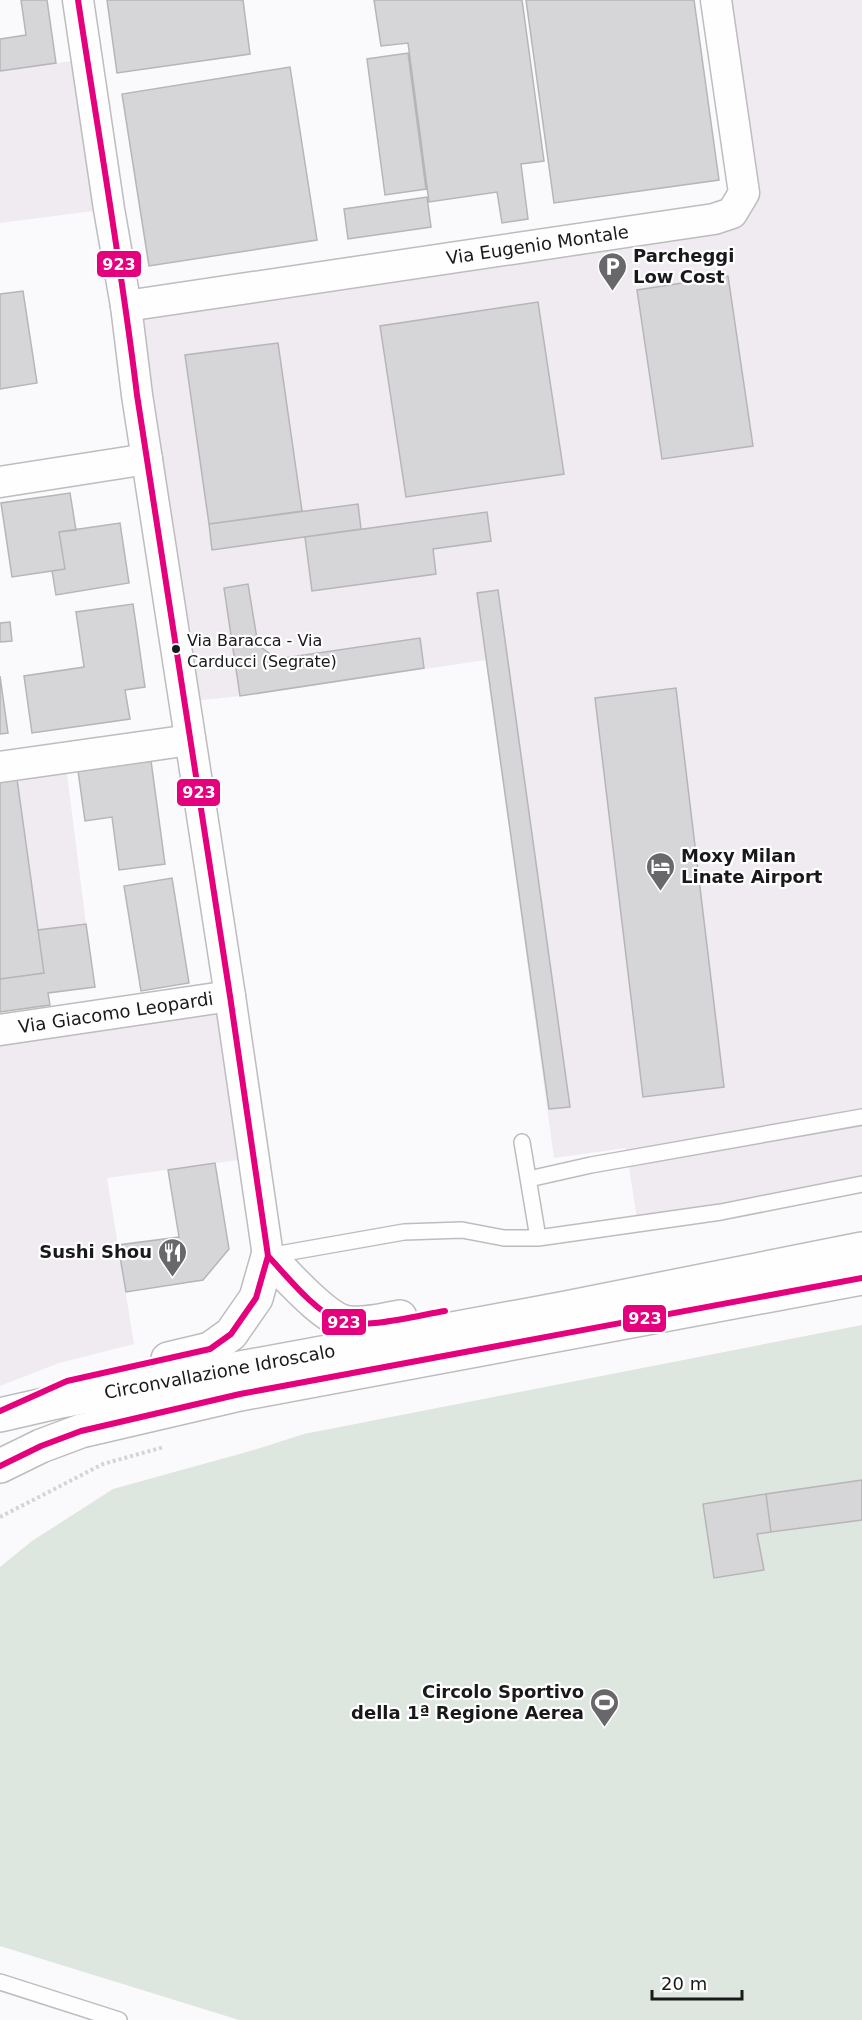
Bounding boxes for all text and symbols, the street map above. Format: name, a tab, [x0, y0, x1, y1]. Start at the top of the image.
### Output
street label: Via Eugenio Montale	[445, 221, 630, 268]
place label: Parcheggi Low Cost	[633, 245, 734, 287]
line badge: 923	[96, 250, 142, 278]
parking icon: Parcheggi Low Cost	[596, 250, 628, 292]
text: 923	[102, 255, 136, 274]
place label: Via Baracca - Via Carducci (Segrate)	[187, 631, 337, 671]
marker: Via Baracca - Via Carducci (Segrate)	[170, 643, 182, 655]
line badge: 923	[176, 778, 221, 807]
text: 923	[182, 783, 216, 802]
place label: Moxy Milan Linate Airport	[681, 845, 823, 887]
hotel icon: Moxy Milan Linate Airport	[644, 850, 676, 892]
street label: Via Giacomo Leopardi	[17, 988, 215, 1037]
restaurant icon: Sushi Shou	[157, 1236, 189, 1278]
place label: Sushi Shou	[39, 1241, 152, 1262]
line badge: 923	[622, 1304, 667, 1333]
line badge: 923	[321, 1308, 367, 1336]
text: 923	[628, 1309, 662, 1328]
text: 923	[327, 1313, 361, 1332]
street label: Circonvallazione Idroscalo	[102, 1340, 337, 1403]
place label: Circolo Sportivo della 1ª Regione Aerea	[351, 1681, 584, 1723]
sports icon: Circolo Sportivo della 1ª Regione Aerea	[589, 1686, 621, 1728]
scale bar	[652, 1963, 742, 2001]
text: 20 m	[661, 1973, 707, 1994]

